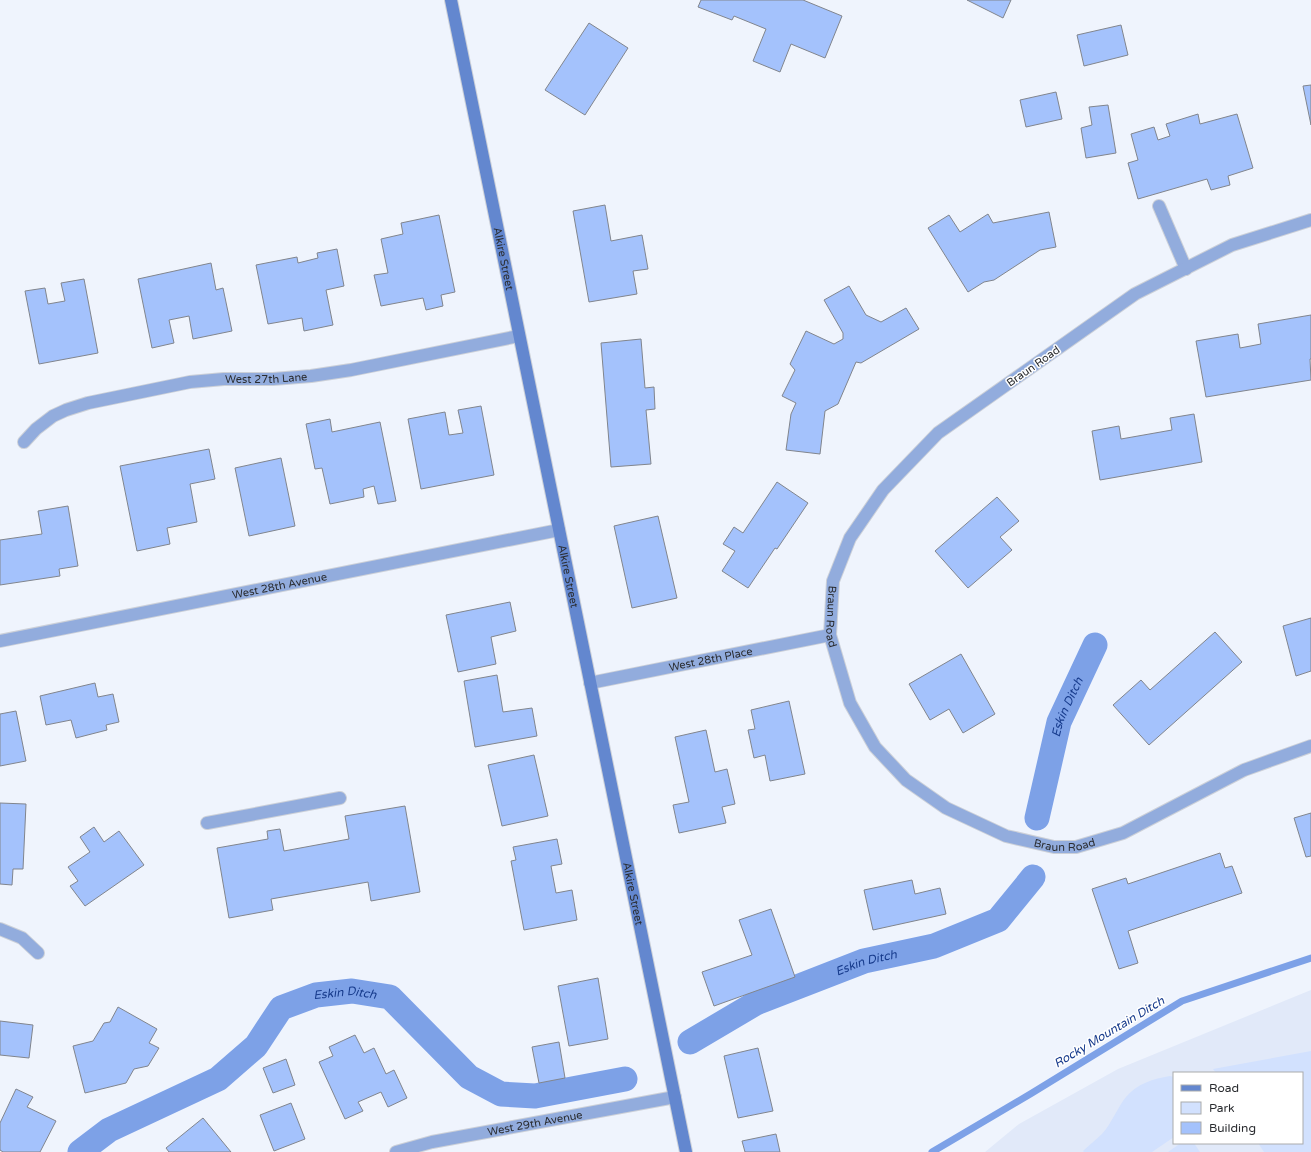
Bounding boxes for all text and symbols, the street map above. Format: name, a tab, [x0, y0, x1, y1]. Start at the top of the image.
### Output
street label: Alkire Street	[490, 226, 516, 292]
street label: Braun Road	[1004, 343, 1062, 389]
street label: West 27th Lane	[225, 370, 308, 386]
street label: Alkire Street	[555, 543, 581, 609]
street label: West 28th Avenue	[231, 570, 328, 602]
street label: Braun Road	[823, 585, 839, 649]
street label: West 28th Place	[668, 645, 754, 674]
water label: Eskin Ditch	[1049, 675, 1086, 738]
street label: Braun Road	[1033, 836, 1097, 854]
street label: Alkire Street	[620, 861, 646, 926]
water label: Eskin Ditch	[833, 947, 899, 979]
water label: Eskin Ditch	[313, 984, 378, 1002]
water label: Rocky Mountain Ditch	[1051, 993, 1167, 1071]
legend	[1173, 1072, 1303, 1144]
text: Road	[1209, 1081, 1239, 1095]
text: Park	[1209, 1101, 1235, 1115]
street label: West 29th Avenue	[486, 1108, 583, 1139]
text: Building	[1209, 1121, 1256, 1135]

